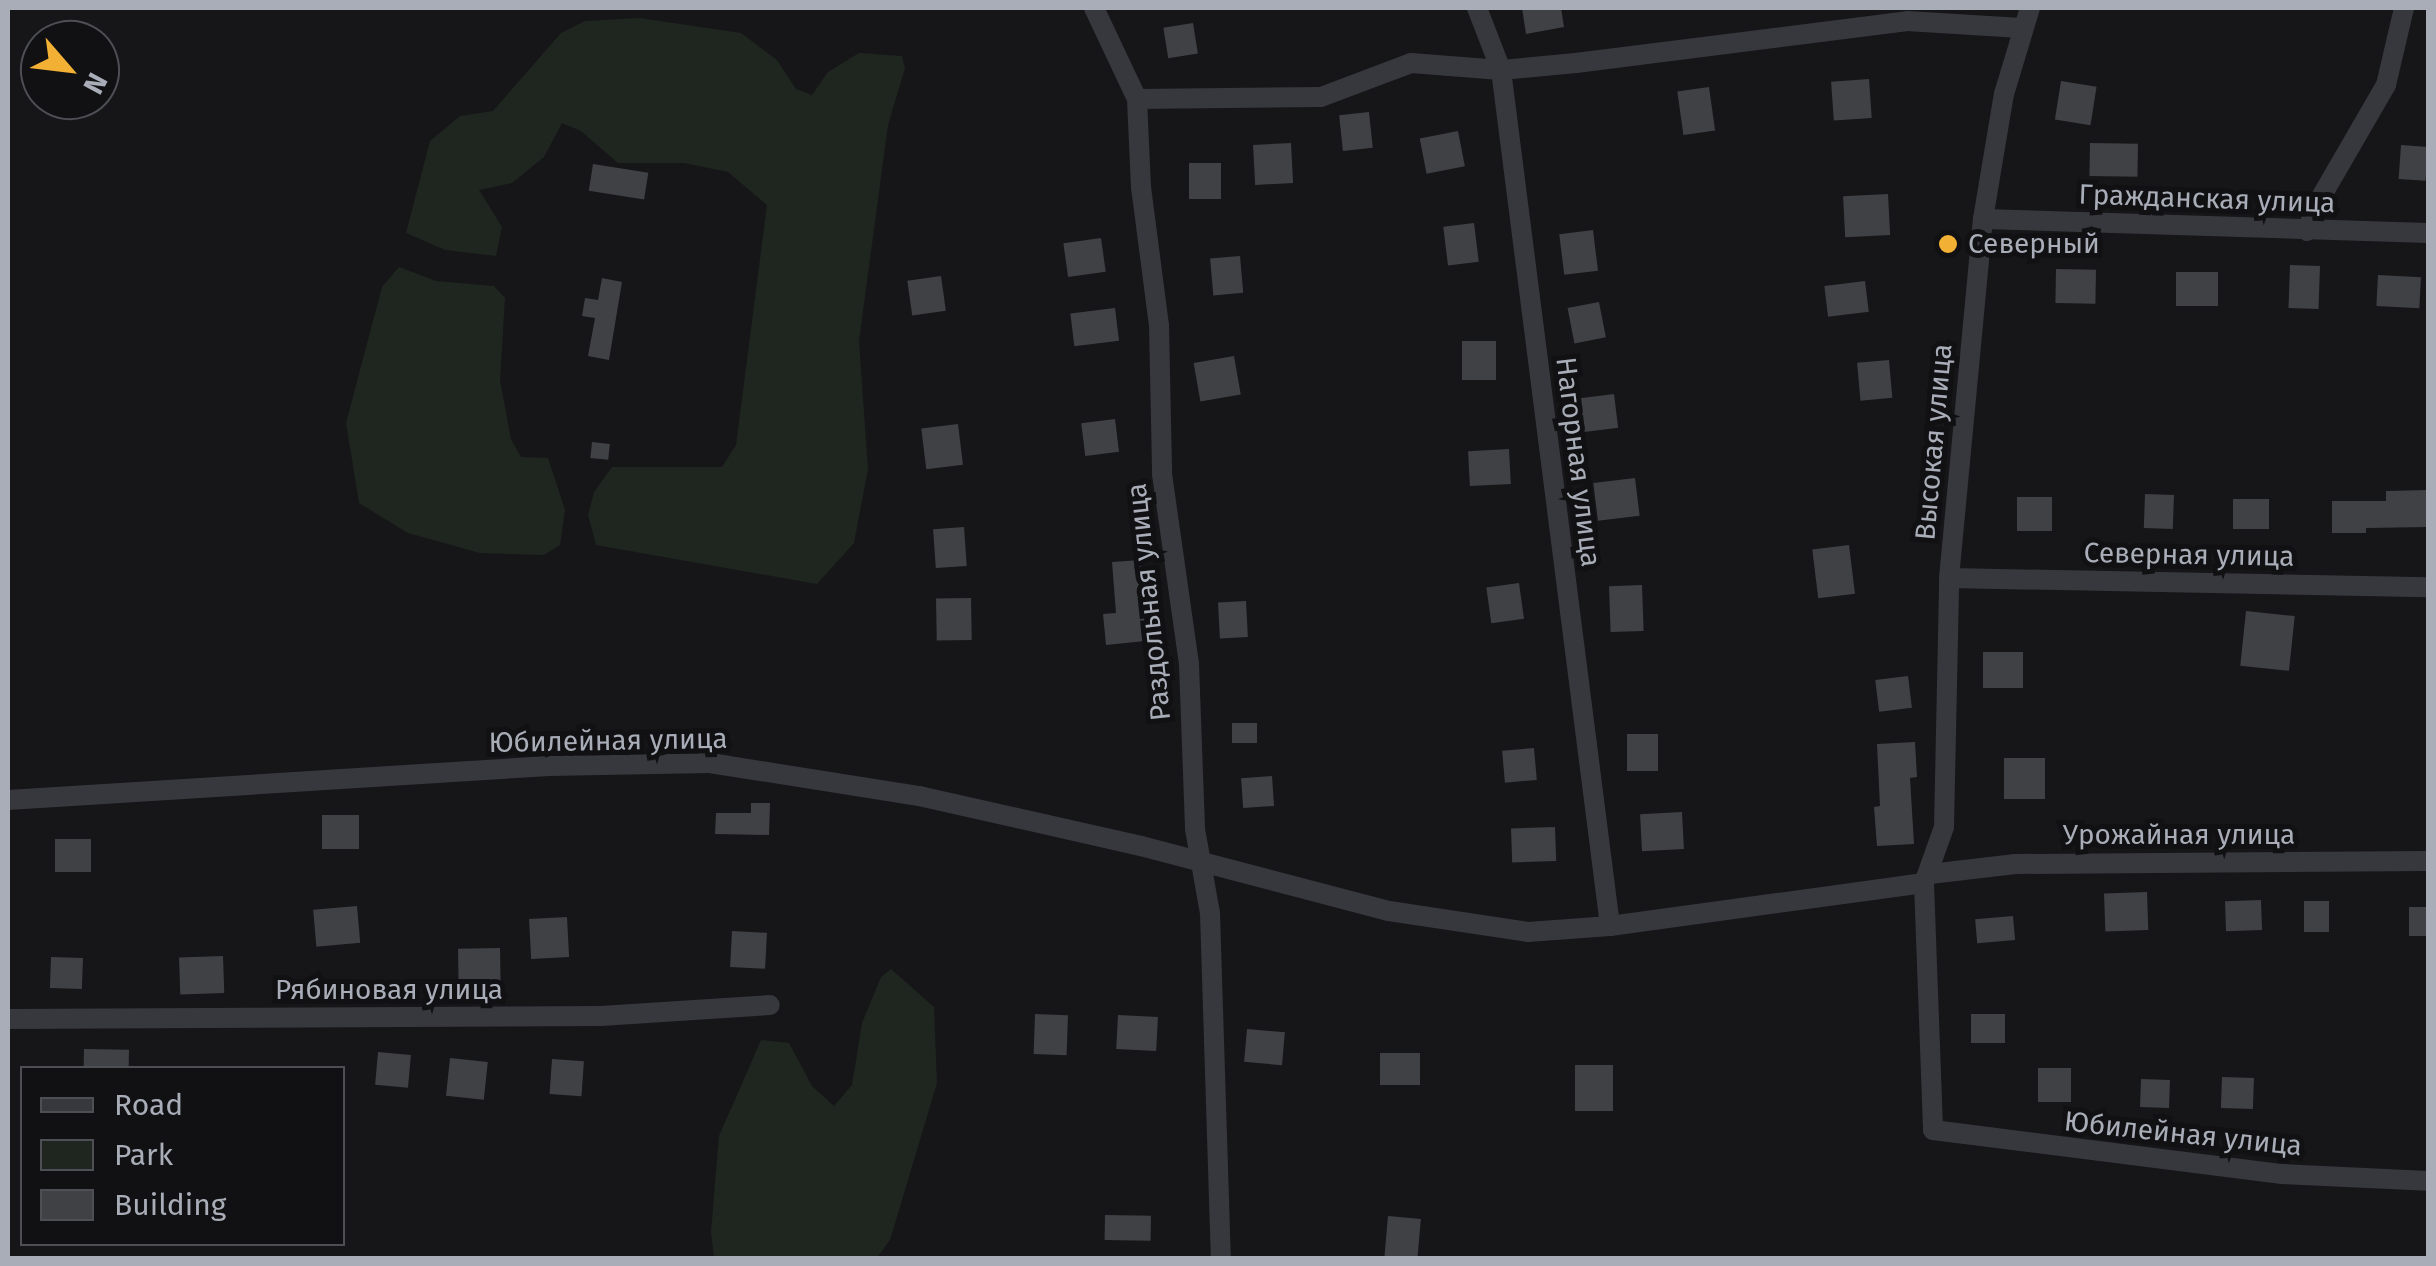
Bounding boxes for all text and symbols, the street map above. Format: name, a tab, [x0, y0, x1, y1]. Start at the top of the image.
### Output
north arrow	[20, 20, 120, 120]
text: N	[76, 67, 114, 99]
street label: Гражданская улица	[2078, 178, 2336, 220]
place label: Северный	[1968, 227, 2100, 261]
marker: Северный	[1937, 233, 1959, 255]
street label: Высокая улица	[1909, 342, 1959, 542]
street label: Нагорная улица	[1548, 355, 1608, 569]
street label: Раздольная улица	[1120, 482, 1178, 722]
street label: Северная улица	[2083, 536, 2295, 574]
street label: Юбилейная улица	[488, 722, 728, 760]
street label: Урожайная улица	[2063, 818, 2295, 852]
street label: Рябиновая улица	[275, 973, 503, 1007]
legend	[20, 1066, 345, 1246]
text: Road	[114, 1087, 183, 1123]
street label: Юбилейная улица	[2062, 1105, 2304, 1163]
text: Park	[114, 1137, 173, 1173]
text: Building	[114, 1187, 226, 1223]

